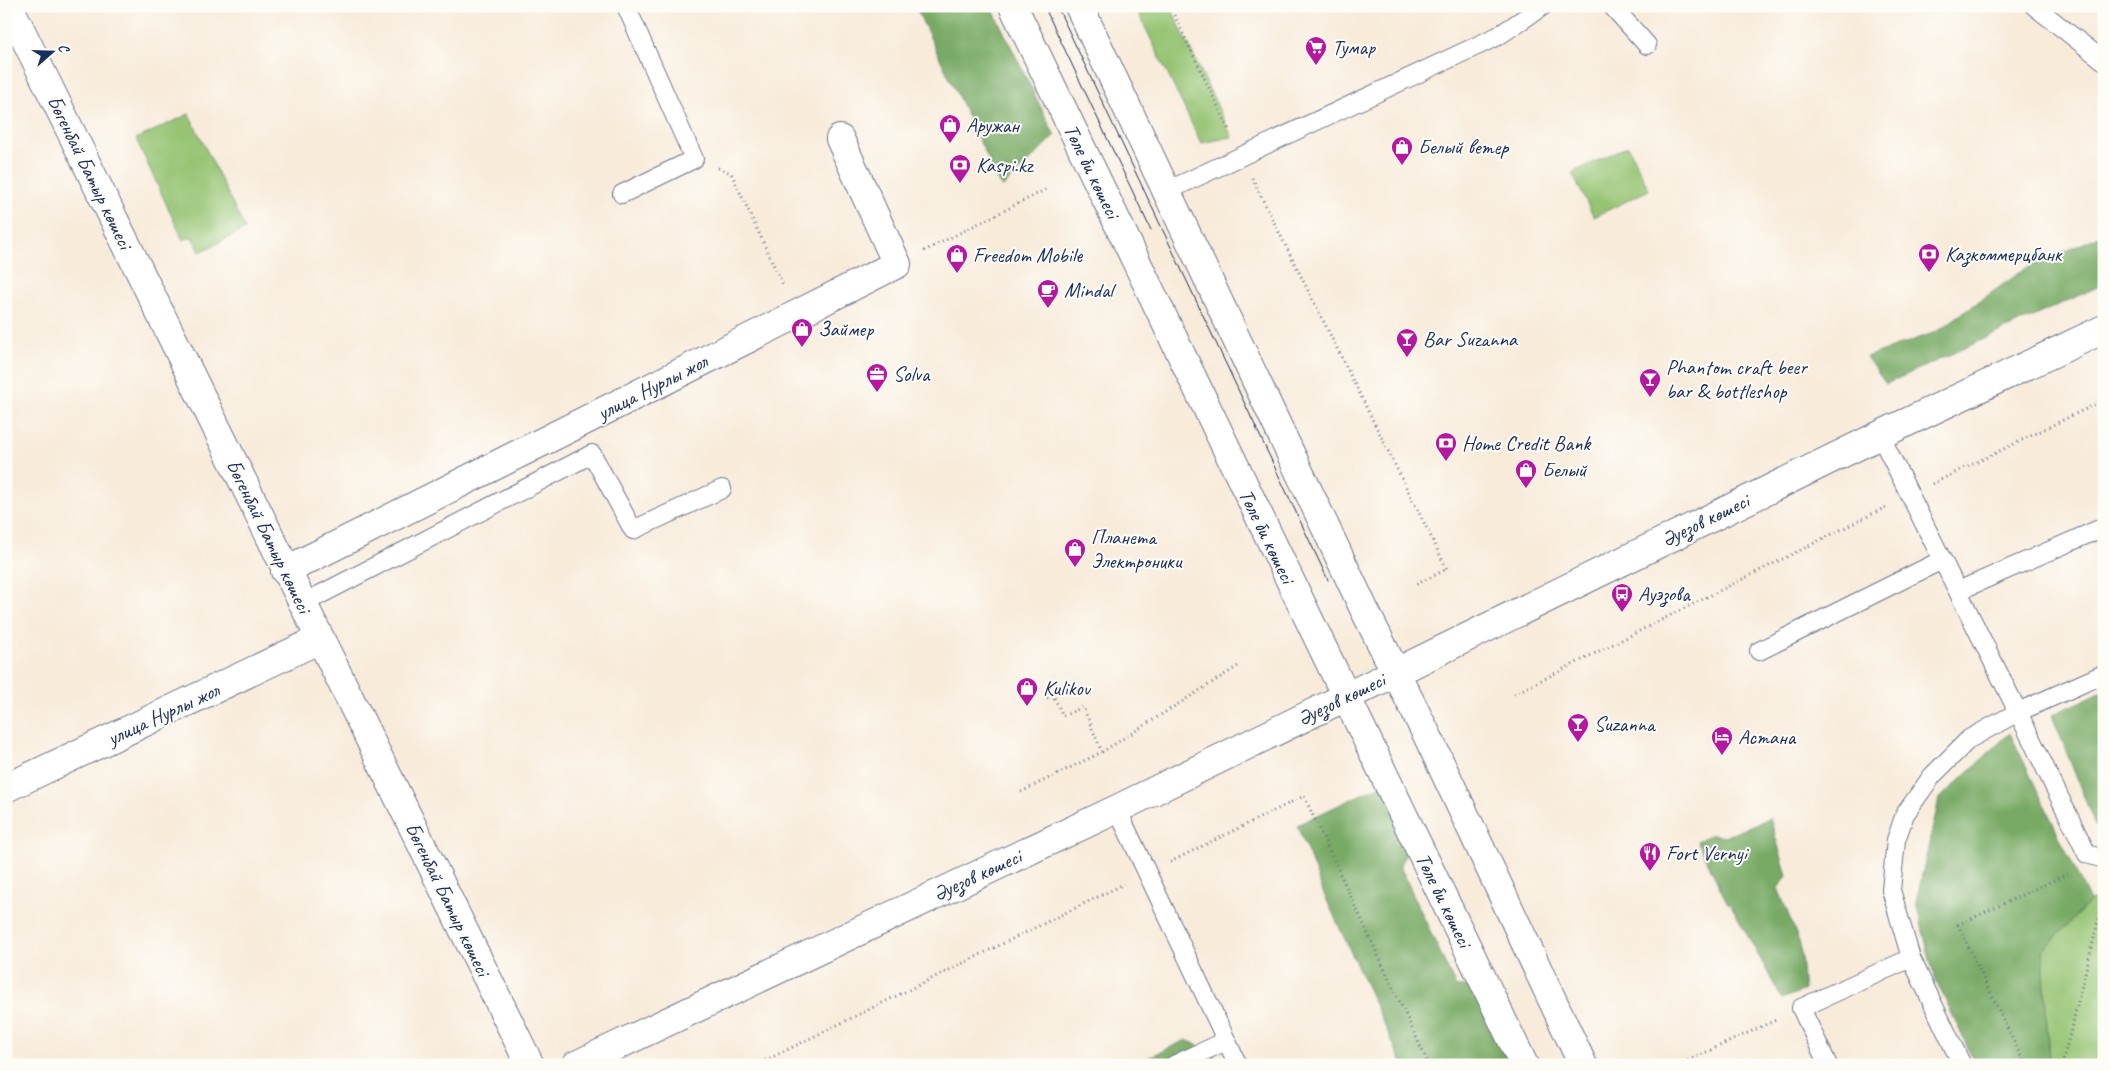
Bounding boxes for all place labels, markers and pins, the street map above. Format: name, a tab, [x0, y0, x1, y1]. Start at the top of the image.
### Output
place label: Тумар	[1332, 34, 1376, 60]
supermarket icon: Тумар	[1304, 35, 1328, 66]
place label: Аружан	[966, 112, 1020, 138]
shop icon: Аружан	[938, 113, 962, 144]
place label: Белый ветер	[1418, 134, 1510, 160]
shop icon: Белый ветер	[1390, 135, 1414, 166]
place label: Kaspi.kz	[976, 152, 1035, 178]
bank icon: Kaspi.kz	[948, 153, 972, 184]
place label: Казкоммерцбанк	[1945, 241, 2063, 268]
place label: Freedom Mobile	[973, 242, 1083, 268]
bank icon: Казкоммерцбанк	[1917, 242, 1941, 273]
shop icon: Freedom Mobile	[945, 243, 969, 274]
place label: Mindal	[1064, 277, 1116, 303]
cafe icon: Mindal	[1036, 278, 1060, 309]
place label: Займер	[818, 316, 874, 342]
shop icon: Займер	[790, 317, 814, 348]
place label: Bar Suzanna	[1423, 326, 1519, 352]
bar icon: Bar Suzanna	[1395, 327, 1419, 358]
place label: Phantom craft beer bar & bottleshop	[1666, 354, 1808, 404]
place label: Solva	[893, 361, 931, 387]
office icon: Solva	[865, 362, 889, 393]
bar icon: Phantom craft beer bar & bottleshop	[1638, 367, 1662, 398]
place label: Home Credit Bank	[1462, 430, 1591, 456]
bank icon: Home Credit Bank	[1434, 431, 1458, 462]
place label: Белый	[1542, 457, 1588, 483]
shop icon: Белый	[1514, 458, 1538, 489]
place label: Планета Электроники	[1091, 524, 1183, 574]
shop icon: Планета Электроники	[1063, 537, 1087, 568]
place label: Ауэзова	[1638, 581, 1691, 608]
bus stop icon: Ауэзова	[1610, 582, 1634, 613]
place label: Kulikov	[1043, 675, 1092, 701]
shop icon: Kulikov	[1015, 676, 1039, 707]
place label: Suzanna	[1594, 711, 1657, 737]
bar icon: Suzanna	[1566, 712, 1590, 743]
place label: Астана	[1738, 724, 1797, 750]
hotel icon: Астана	[1710, 725, 1734, 756]
place label: Fort Vernyi	[1666, 840, 1750, 866]
restaurant icon: Fort Vernyi	[1638, 841, 1662, 872]

